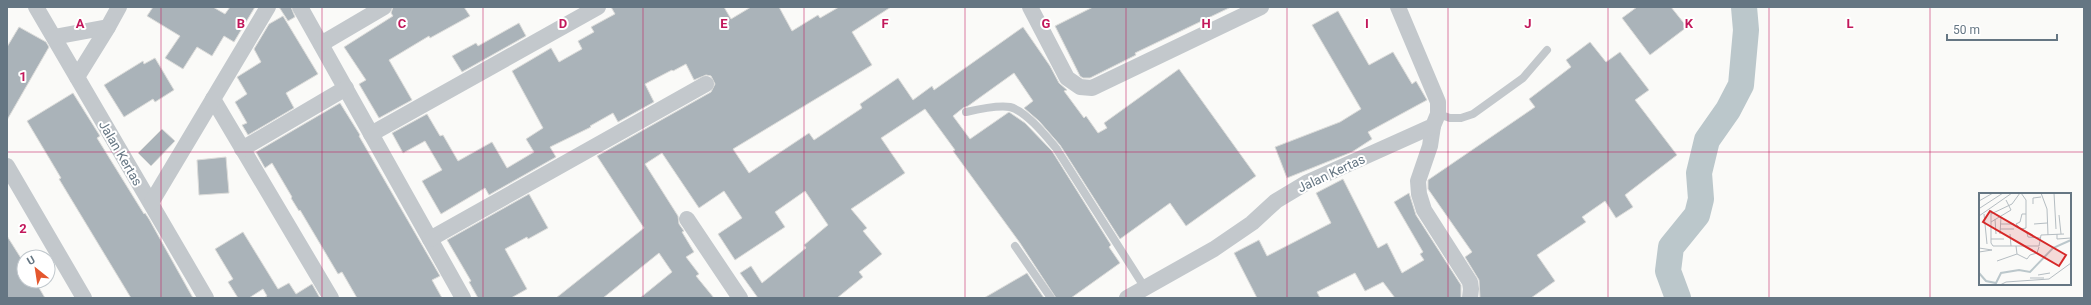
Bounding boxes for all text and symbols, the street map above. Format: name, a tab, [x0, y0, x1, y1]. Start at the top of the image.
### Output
text: A	[76, 16, 85, 31]
text: B	[237, 16, 245, 31]
text: C	[398, 16, 407, 31]
text: D	[559, 16, 567, 31]
text: E	[720, 16, 728, 31]
text: F	[881, 16, 889, 31]
text: G	[1042, 16, 1051, 31]
text: H	[1201, 16, 1211, 31]
text: I	[1365, 16, 1369, 31]
text: J	[1524, 16, 1532, 31]
text: K	[1685, 16, 1694, 31]
text: L	[1846, 16, 1854, 31]
scale bar	[1947, 16, 2057, 42]
text: 50 m	[1953, 23, 1980, 37]
text: 1	[19, 69, 27, 84]
street label: Jalan Kertas	[96, 118, 145, 189]
street label: Jalan Kertas	[1295, 151, 1368, 196]
inset map	[1979, 193, 2071, 285]
text: 2	[19, 221, 27, 236]
north arrow	[16, 249, 56, 289]
text: U	[25, 253, 38, 268]

